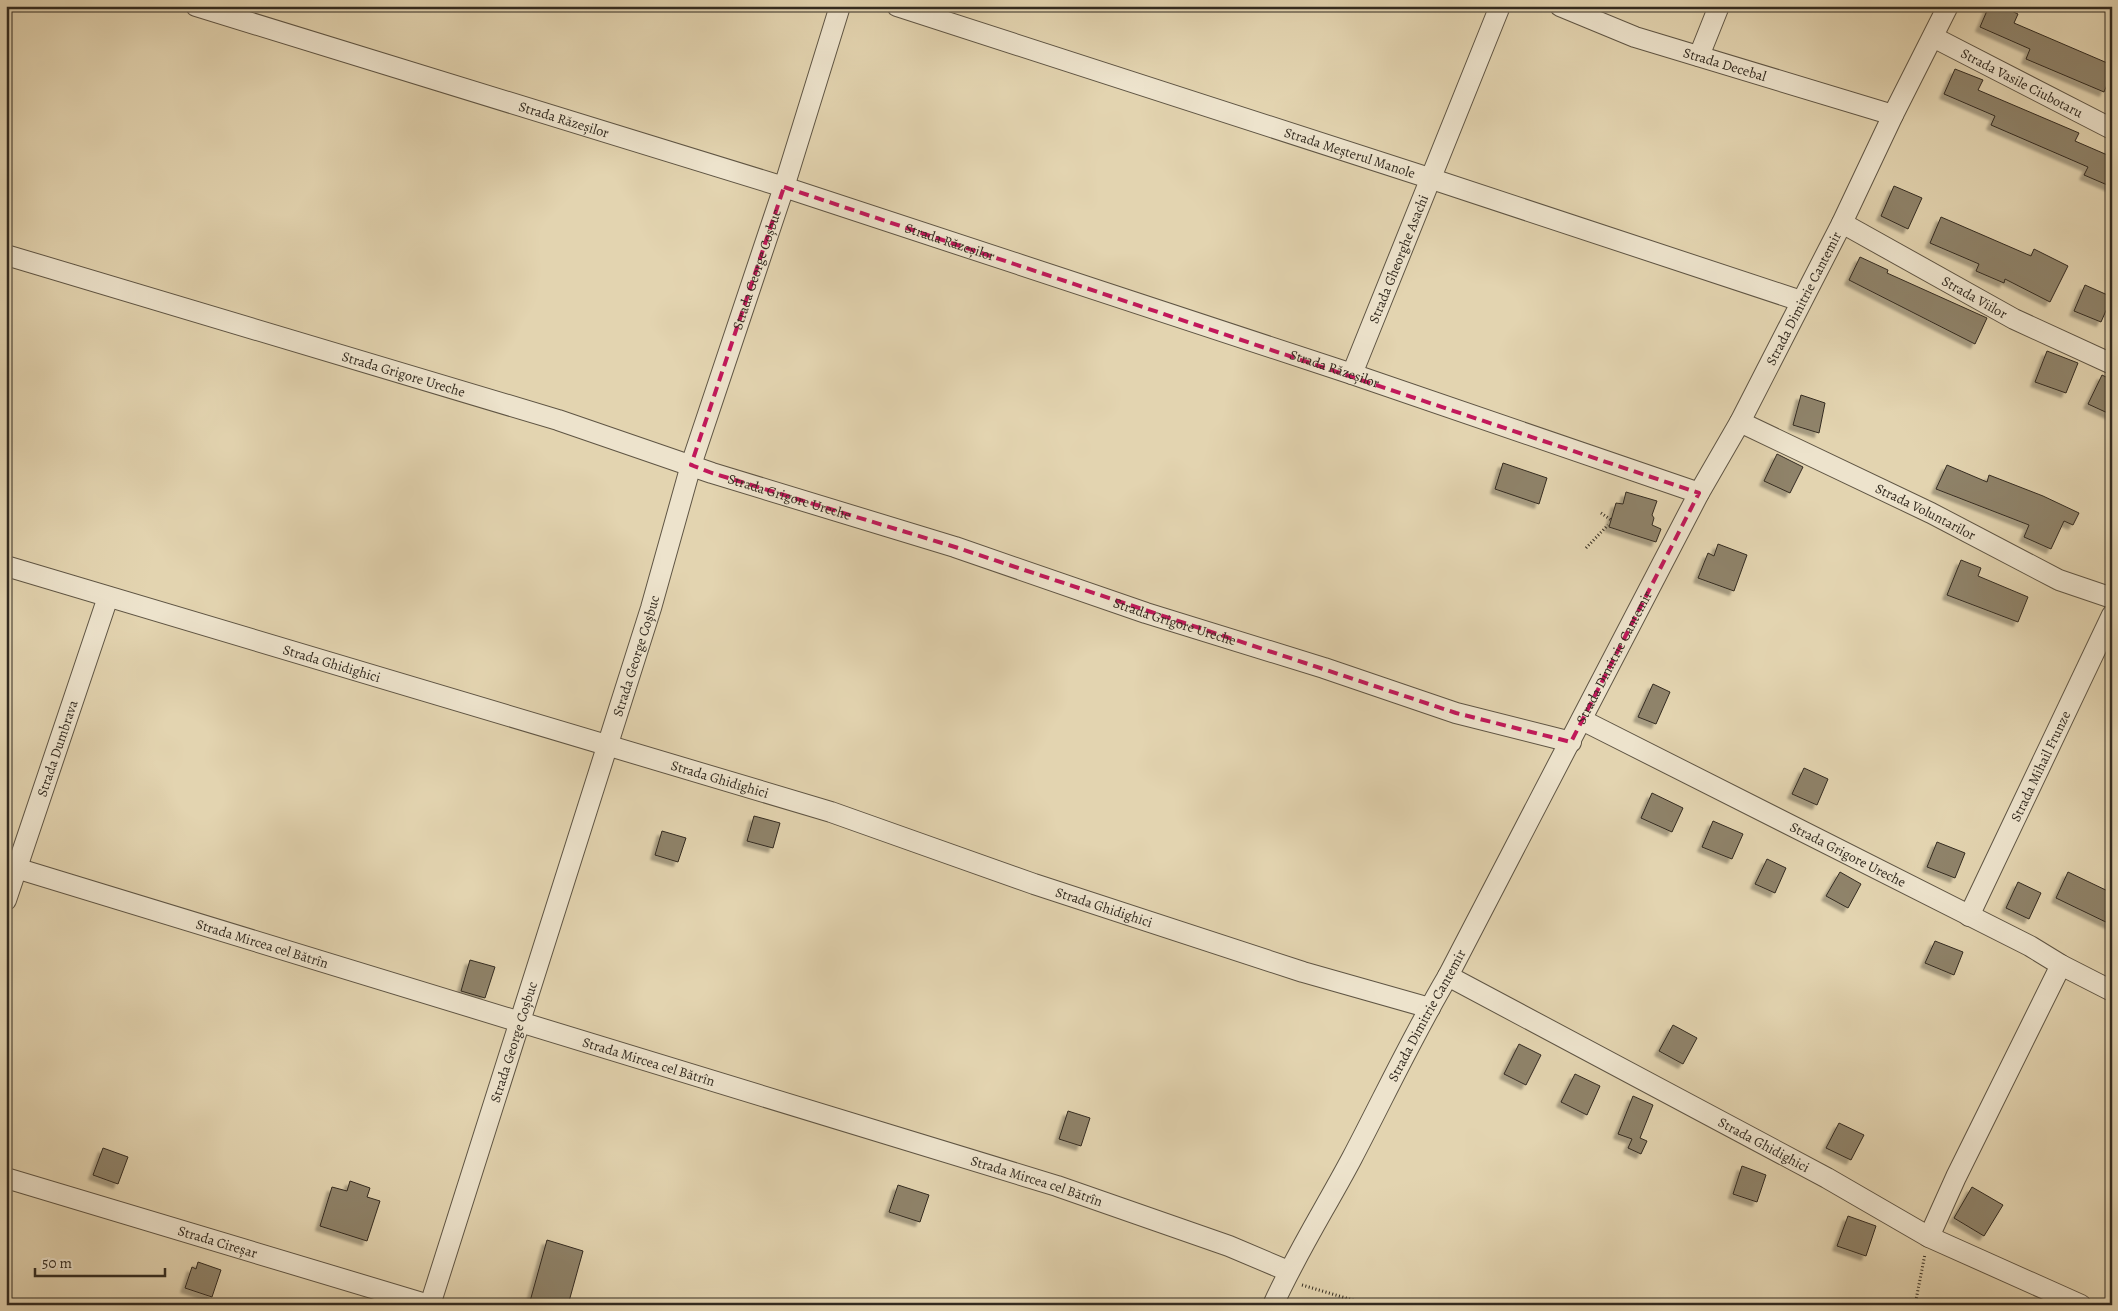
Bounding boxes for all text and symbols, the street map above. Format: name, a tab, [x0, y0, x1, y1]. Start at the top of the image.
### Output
street label: Strada Decebal	[1681, 43, 1769, 86]
street label: Strada Vasile Ciubotaru	[1958, 43, 2087, 122]
street label: Strada Răzeșilor	[516, 96, 612, 142]
street label: Strada Meșterul Manole	[1282, 122, 1418, 183]
street label: Strada Gheorghe Asachi	[1364, 192, 1433, 326]
street label: Strada George Coșbuc	[727, 206, 785, 332]
street label: Strada Răzeșilor	[903, 218, 998, 266]
street label: Strada Dimitrie Cantemir	[1761, 228, 1846, 369]
street label: Strada Viilor	[1939, 271, 2011, 323]
street label: Strada Răzeșilor	[1287, 345, 1383, 392]
street label: Strada Grigore Ureche	[340, 346, 468, 401]
street label: Strada Grigore Ureche	[726, 469, 853, 524]
street label: Strada Voluntarilor	[1872, 478, 1980, 545]
street label: Strada Dimitrie Cantemir	[1571, 587, 1657, 727]
street label: Strada George Coșbuc	[608, 593, 664, 719]
street label: Strada Grigore Ureche	[1111, 593, 1238, 650]
street label: Strada Ghidighici	[281, 640, 383, 687]
street label: Strada Dumbrava	[32, 697, 82, 799]
street label: Strada Mihail Frunze	[2006, 707, 2075, 825]
street label: Strada Ghidighici	[669, 755, 771, 802]
street label: Strada Grigore Ureche	[1787, 817, 1909, 891]
street label: Strada Ghidighici	[1053, 882, 1155, 932]
street label: Strada Mircea cel Bătrîn	[194, 914, 331, 973]
street label: Strada Dimitrie Cantemir	[1383, 945, 1470, 1085]
street label: Strada George Coșbuc	[485, 979, 542, 1105]
street label: Strada Mircea cel Bătrîn	[580, 1032, 718, 1091]
street label: Strada Ghidighici	[1715, 1112, 1813, 1177]
street label: Strada Mircea cel Bătrîn	[968, 1151, 1106, 1211]
street label: Strada Cireșar	[176, 1221, 260, 1263]
scale bar	[35, 1246, 165, 1278]
text: 50 m	[42, 1253, 72, 1273]

